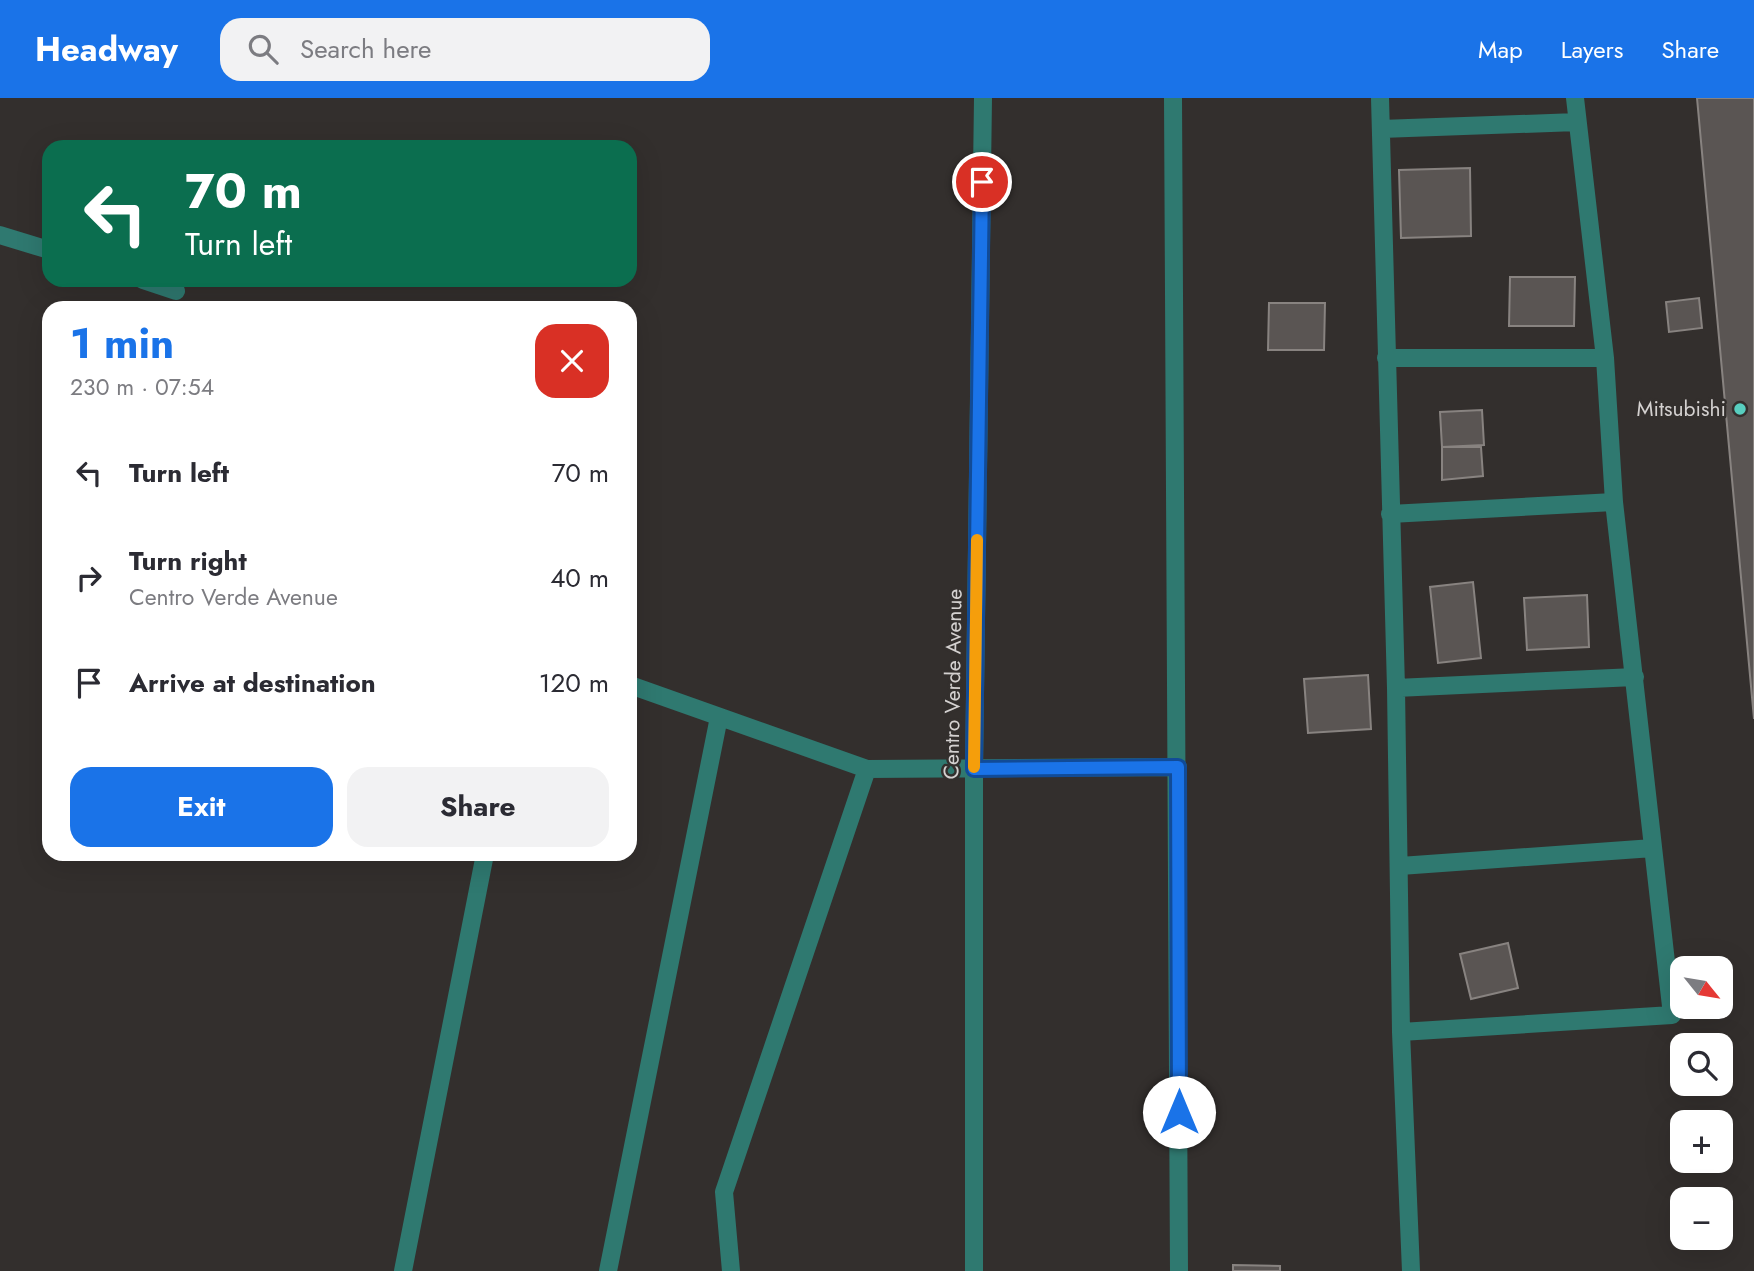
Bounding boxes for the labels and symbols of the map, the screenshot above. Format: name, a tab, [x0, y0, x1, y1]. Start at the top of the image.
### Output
pin	[952, 152, 1012, 212]
place label: Mitsubishi	[1637, 394, 1726, 424]
marker: Mitsubishi	[1732, 401, 1748, 417]
street label: Centro Verde Avenue	[936, 588, 970, 780]
north arrow	[1670, 956, 1732, 1018]
position arrow	[1142, 1075, 1216, 1149]

